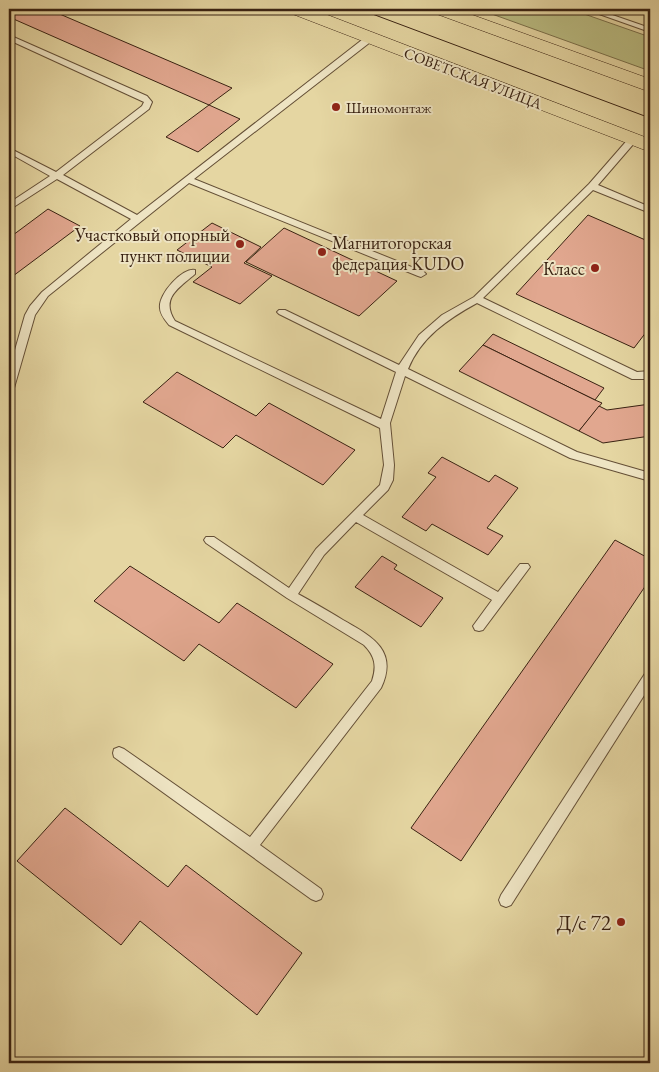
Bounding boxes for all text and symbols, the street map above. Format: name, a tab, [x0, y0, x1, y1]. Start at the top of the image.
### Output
street label: СОВЕТСКАЯ УЛИЦА	[401, 43, 545, 113]
place label: Шиномонтаж	[346, 98, 432, 117]
marker: Шиномонтаж	[330, 101, 342, 113]
place label: Участковый опорный пункт полиции	[74, 223, 230, 267]
place label: Магнитогорская федерация KUDO	[332, 231, 464, 275]
marker: Участковый опорный пункт полиции	[234, 238, 246, 250]
marker: Магнитогорская федерация KUDO	[316, 246, 328, 258]
place label: Класс	[543, 257, 585, 280]
marker: Класс	[589, 262, 601, 274]
place label: Д/с 72	[557, 909, 611, 936]
marker: Д/с 72	[615, 916, 627, 928]

